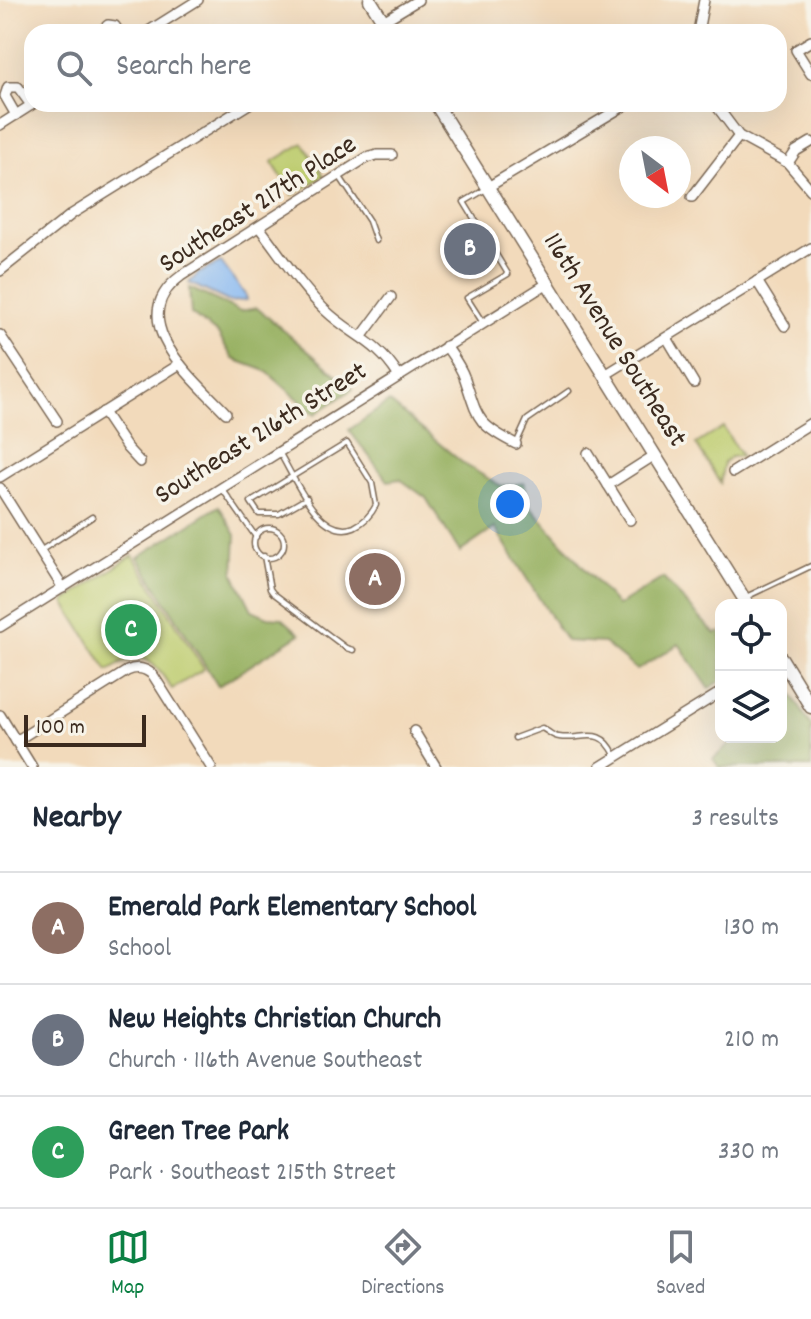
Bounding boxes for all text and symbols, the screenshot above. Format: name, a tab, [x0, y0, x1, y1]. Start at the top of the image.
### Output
search box	[24, 24, 787, 112]
icon: search	[52, 46, 96, 90]
text: Search here	[116, 47, 252, 90]
street label: Southeast 217th Place	[152, 127, 366, 285]
north arrow	[619, 136, 691, 208]
pin: B	[444, 219, 496, 279]
street label: 116th Avenue Southeast	[531, 226, 695, 456]
street label: Southeast 216th Street	[148, 353, 376, 517]
your location	[490, 484, 530, 524]
pin: A	[349, 549, 401, 609]
map controls	[715, 599, 787, 743]
button: locate	[715, 599, 787, 671]
pin: C	[105, 600, 157, 660]
button: layers	[715, 671, 787, 743]
scale bar	[24, 711, 146, 747]
text: 100 m	[36, 713, 85, 744]
text: Nearby	[32, 795, 121, 844]
text: 3 results	[692, 801, 779, 838]
text: Emerald Park Elementary School	[108, 888, 477, 931]
text: A	[51, 910, 65, 947]
text: 130 m	[724, 910, 779, 947]
text: School	[108, 931, 171, 968]
text: New Heights Christian Church	[108, 1000, 441, 1043]
text: B	[52, 1022, 64, 1059]
text: 210 m	[724, 1022, 779, 1059]
text: Church · 116th Avenue Southeast	[108, 1043, 422, 1080]
text: Green Tree Park	[108, 1112, 289, 1155]
text: C	[52, 1134, 64, 1171]
text: 330 m	[718, 1134, 779, 1171]
text: Park · Southeast 215th Street	[108, 1155, 396, 1192]
tab: Map	[106, 1225, 150, 1304]
tab: Directions	[361, 1225, 445, 1304]
tab: Saved	[656, 1225, 705, 1304]

